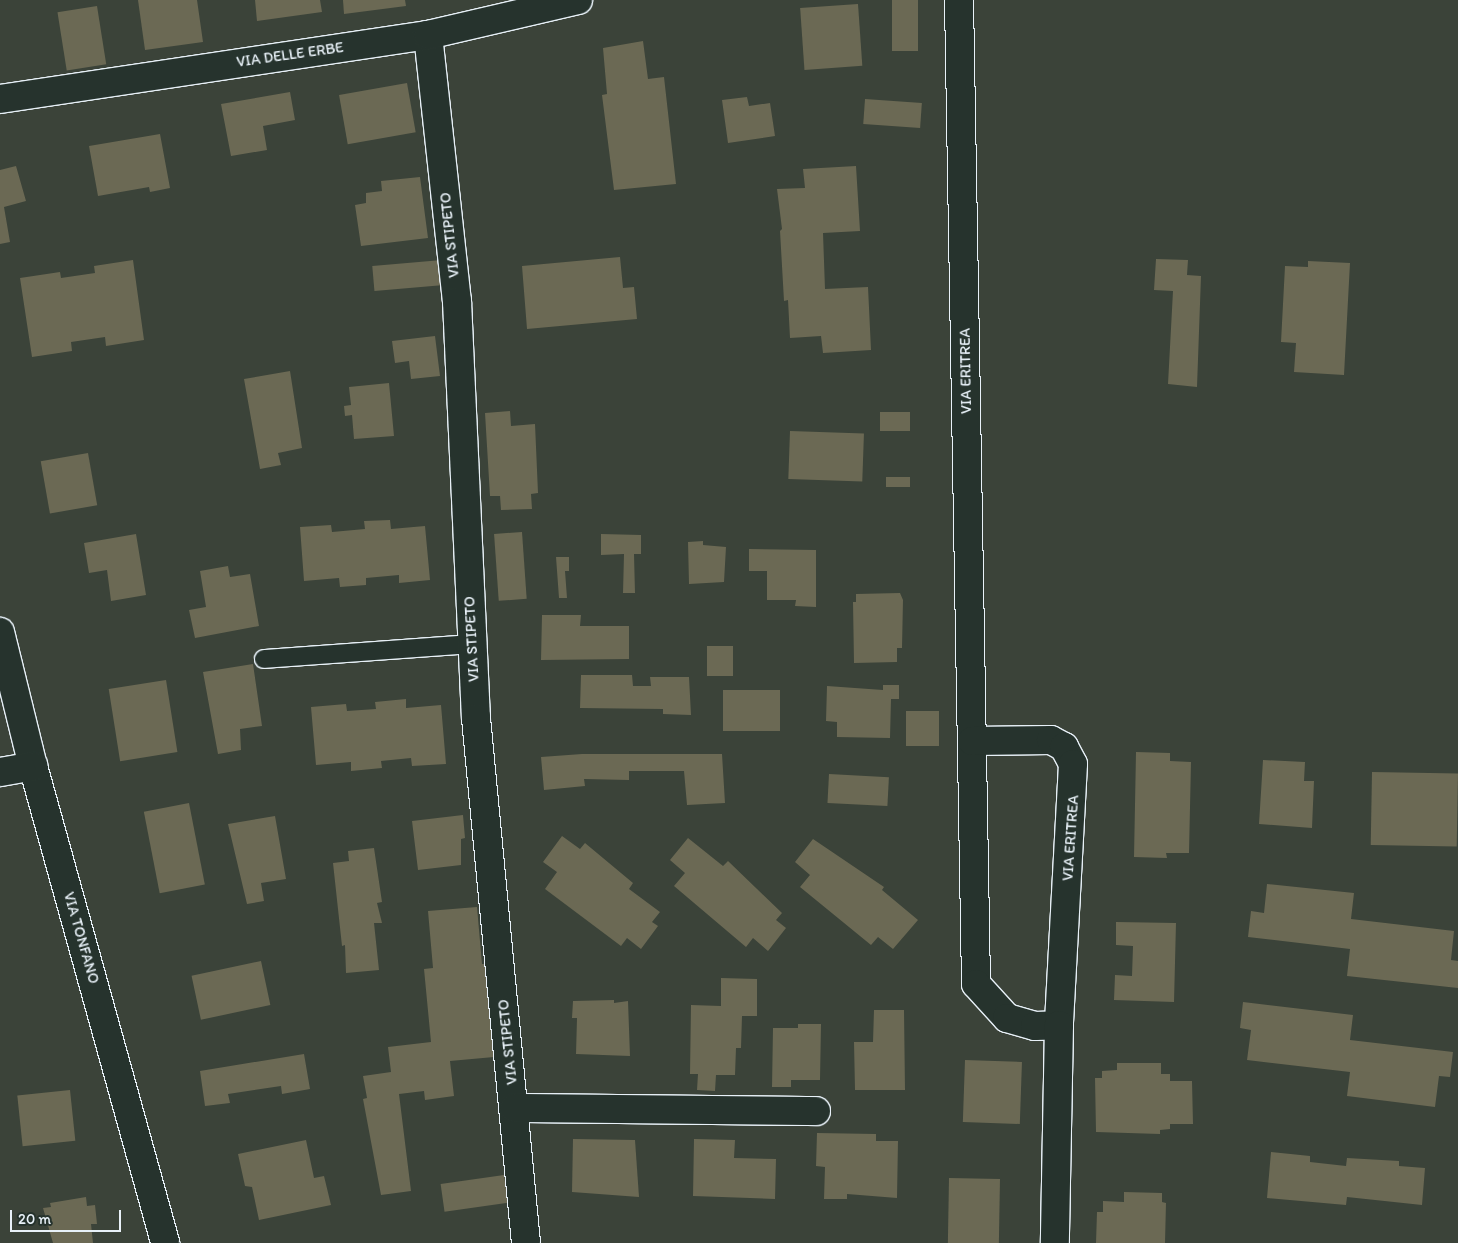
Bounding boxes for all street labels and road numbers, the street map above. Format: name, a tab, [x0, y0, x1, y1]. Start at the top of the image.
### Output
street label: VIA DELLE ERBE	[235, 39, 345, 71]
street label: VIA STIPETO	[437, 191, 463, 279]
street label: VIA ERITREA	[956, 329, 976, 413]
street label: VIA STIPETO	[461, 595, 483, 683]
street label: VIA ERITREA	[1059, 795, 1083, 881]
street label: VIA TONFANO	[59, 890, 103, 986]
street label: VIA STIPETO	[495, 998, 521, 1086]

